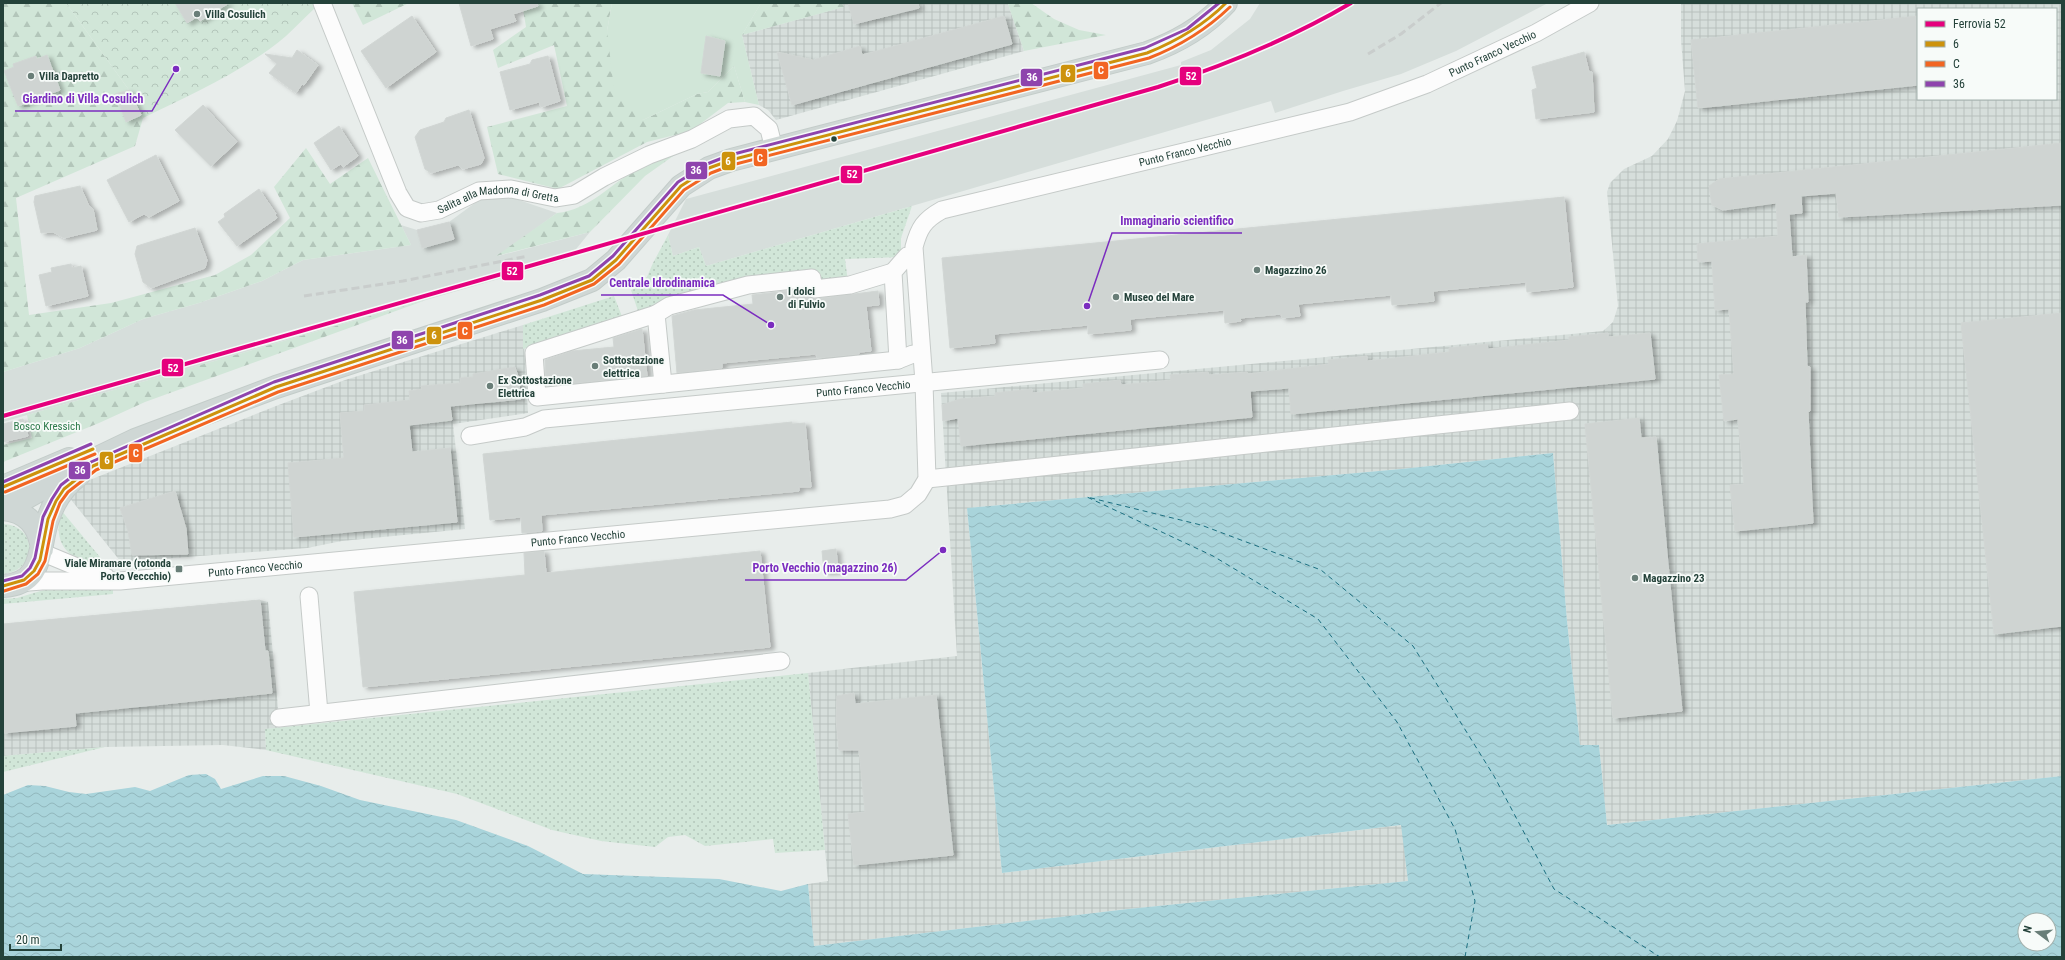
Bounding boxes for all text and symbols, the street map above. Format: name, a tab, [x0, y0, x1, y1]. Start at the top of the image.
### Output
place label: Villa Cosulich	[205, 8, 266, 21]
legend	[1917, 8, 2057, 100]
marker: Villa Cosulich	[192, 9, 202, 19]
text: Ferrovia 52	[1953, 17, 2006, 31]
street label: Punto Franco Vecchio	[1447, 27, 1539, 79]
text: 6	[1953, 37, 1959, 51]
text: C	[1953, 57, 1960, 71]
line badge: C	[1093, 61, 1109, 80]
line badge: 6	[1060, 64, 1076, 83]
text: C	[1098, 64, 1104, 77]
line badge: 52	[1179, 66, 1202, 86]
text: 6	[1065, 67, 1071, 80]
line badge: 36	[1020, 68, 1043, 87]
place label: Villa Dapretto	[39, 70, 100, 83]
text: 52	[1185, 70, 1197, 83]
marker: Villa Dapretto	[26, 71, 36, 81]
text: 36	[1026, 71, 1038, 84]
text: 36	[1953, 77, 1965, 91]
callout: Giardino di Villa Cosulich	[15, 87, 152, 111]
text: Giardino di Villa Cosulich	[23, 92, 144, 106]
unlabelled marker	[829, 134, 839, 144]
street label: Punto Franco Vecchio	[1137, 134, 1233, 169]
line badge: C	[753, 148, 768, 167]
line badge: 6	[721, 151, 736, 171]
text: C	[757, 152, 763, 165]
text: 6	[725, 155, 731, 168]
line badge: 36	[685, 161, 708, 180]
text: 36	[690, 164, 702, 177]
line badge: 52	[840, 165, 863, 184]
text: 52	[846, 168, 858, 181]
street label: Salita alla Madonna di Gretta	[435, 182, 559, 216]
callout: Immaginario scientifico	[1112, 209, 1242, 233]
text: Immaginario scientifico	[1120, 214, 1234, 228]
line badge: 52	[501, 261, 524, 281]
place label: Magazzino 26	[1265, 264, 1327, 277]
text: 52	[506, 265, 518, 278]
marker: Magazzino 26	[1252, 265, 1262, 275]
callout: Centrale Idrodinamica	[601, 271, 723, 295]
text: Centrale Idrodinamica	[609, 276, 715, 290]
place label: I dolci di Fulvio	[788, 285, 826, 311]
place label: Museo del Mare	[1124, 291, 1194, 304]
marker: I dolci di Fulvio	[775, 292, 785, 302]
marker: Museo del Mare	[1111, 292, 1121, 302]
line badge: C	[457, 321, 473, 340]
text: C	[462, 325, 468, 338]
line badge: 6	[426, 326, 442, 345]
text: 6	[431, 329, 437, 342]
line badge: 36	[391, 330, 414, 350]
text: 36	[396, 334, 408, 347]
place label: Sottostazione elettrica	[603, 354, 664, 380]
line badge: 52	[161, 358, 184, 377]
marker: Sottostazione elettrica	[590, 361, 600, 371]
text: 52	[167, 362, 179, 375]
place label: Ex Sottostazione Elettrica	[498, 374, 572, 400]
street label: Punto Franco Vecchio	[815, 377, 911, 399]
marker: Ex Sottostazione Elettrica	[485, 381, 495, 391]
park label: Bosco Kressich	[13, 420, 81, 433]
line badge: C	[128, 443, 143, 463]
text: C	[133, 447, 139, 460]
line badge: 6	[99, 451, 114, 470]
text: 6	[104, 454, 110, 467]
line badge: 36	[68, 461, 91, 480]
text: 36	[74, 464, 86, 477]
street label: Punto Franco Vecchio	[530, 527, 626, 549]
callout: Porto Vecchio (magazzino 26)	[745, 556, 906, 580]
place label: Viale Miramare (rotonda Porto Veccchio)	[64, 557, 171, 583]
street label: Punto Franco Vecchio	[208, 557, 304, 579]
text: Porto Vecchio (magazzino 26)	[752, 561, 898, 575]
marker: Viale Miramare (rotonda Porto Veccchio)	[174, 564, 184, 574]
place label: Magazzino 23	[1643, 572, 1705, 585]
marker: Magazzino 23	[1630, 573, 1640, 583]
north arrow	[2017, 912, 2057, 952]
text: N	[2021, 924, 2035, 934]
scale bar	[10, 926, 61, 952]
text: 20 m	[16, 933, 40, 947]

